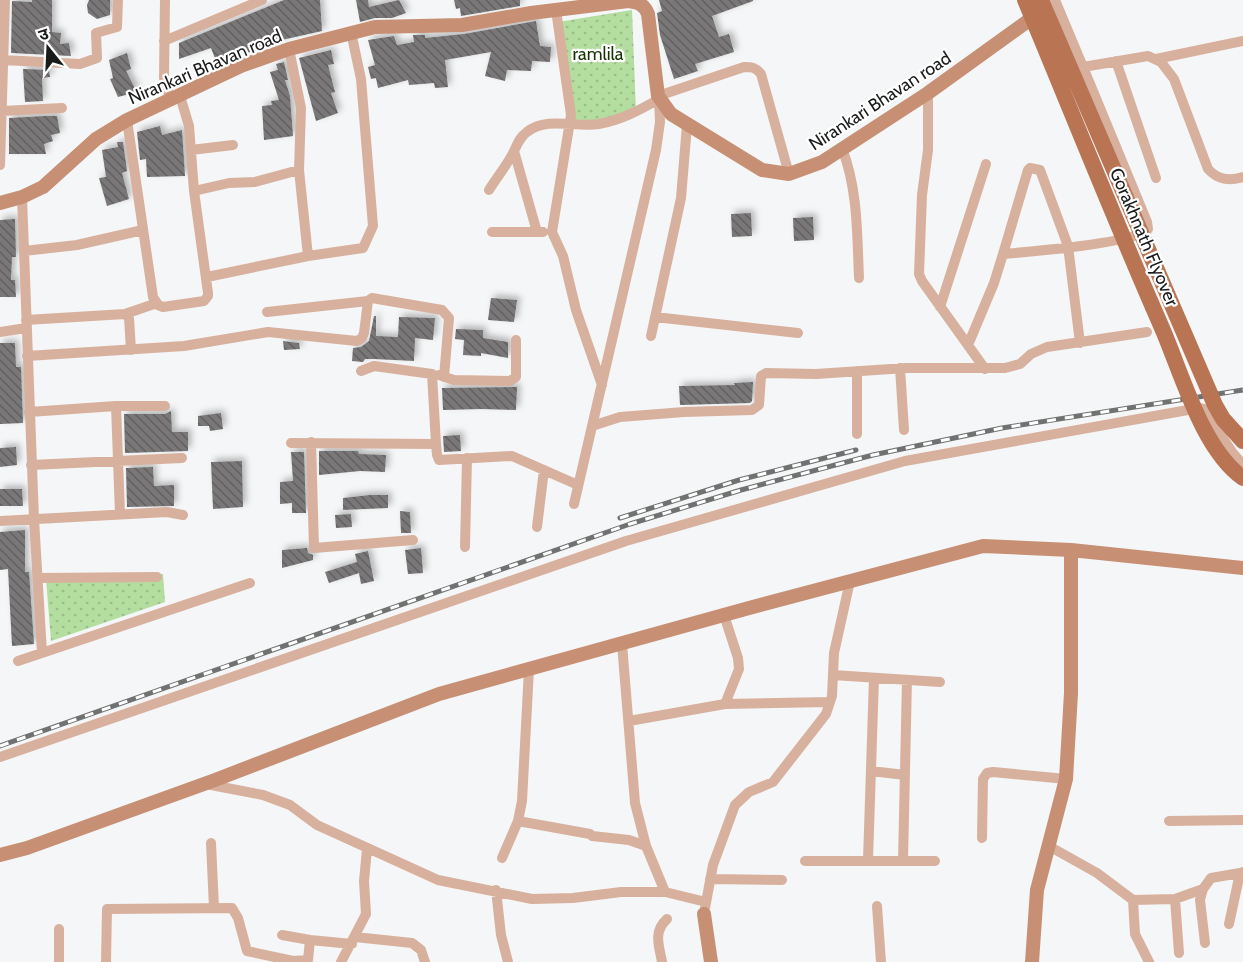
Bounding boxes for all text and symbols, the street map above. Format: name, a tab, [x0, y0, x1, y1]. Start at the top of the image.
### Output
north arrow	[18, 18, 78, 78]
text: उ	[36, 24, 52, 45]
street label: Nirankari Bhavan road	[125, 25, 285, 109]
park label: ramlila	[573, 43, 624, 65]
street label: Nirankari Bhavan road	[805, 47, 955, 155]
street label: Gorakhnath Flyover	[1105, 165, 1183, 310]

